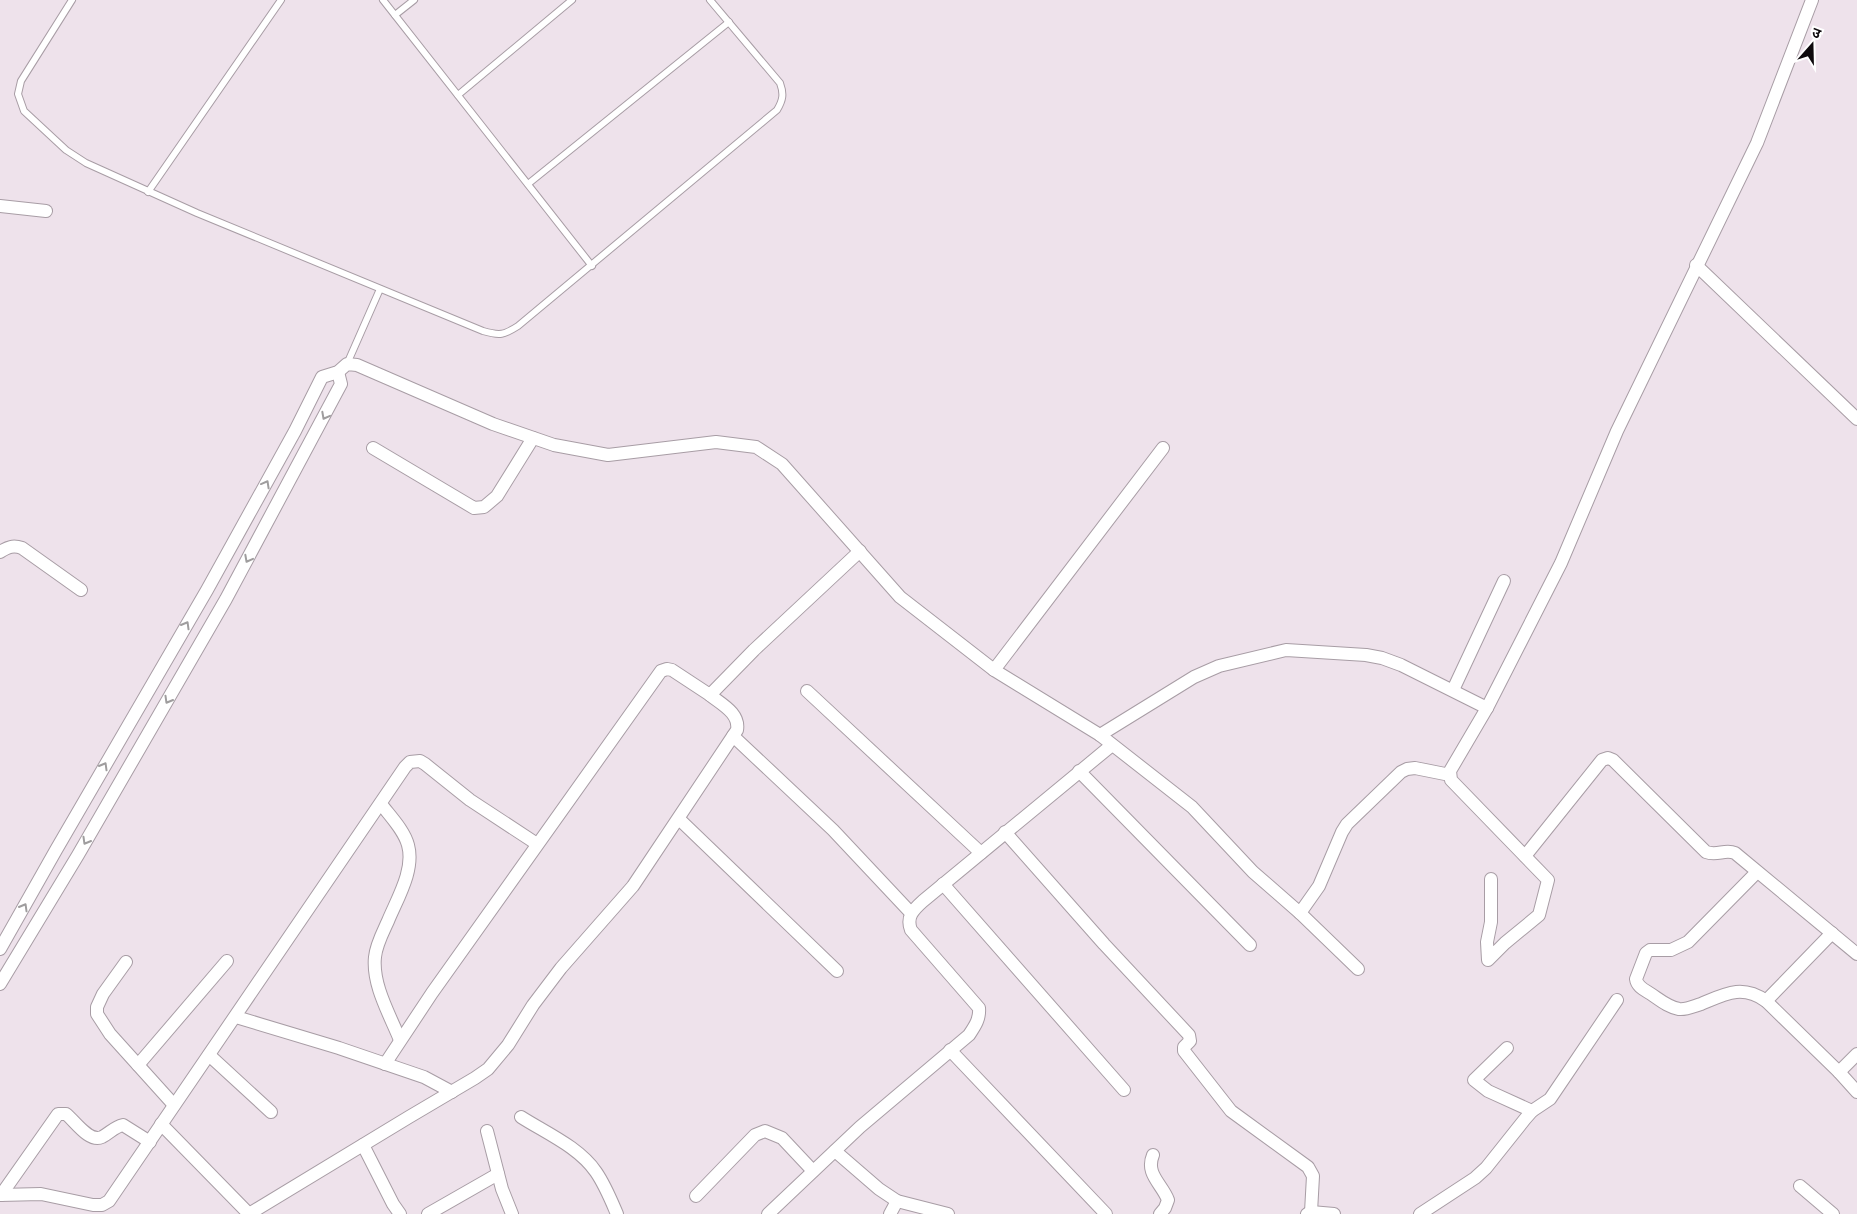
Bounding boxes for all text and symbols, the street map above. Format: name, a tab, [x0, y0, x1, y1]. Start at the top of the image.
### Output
north arrow	[1787, 20, 1837, 70]
text: उ	[1810, 24, 1824, 43]
one-way arrow	[321, 410, 331, 419]
one-way arrow	[260, 480, 270, 489]
one-way arrow	[244, 554, 254, 563]
one-way arrow	[180, 622, 190, 631]
one-way arrow	[164, 695, 174, 704]
one-way arrow	[98, 762, 108, 771]
one-way arrow	[83, 835, 93, 844]
one-way arrow	[18, 903, 28, 912]

